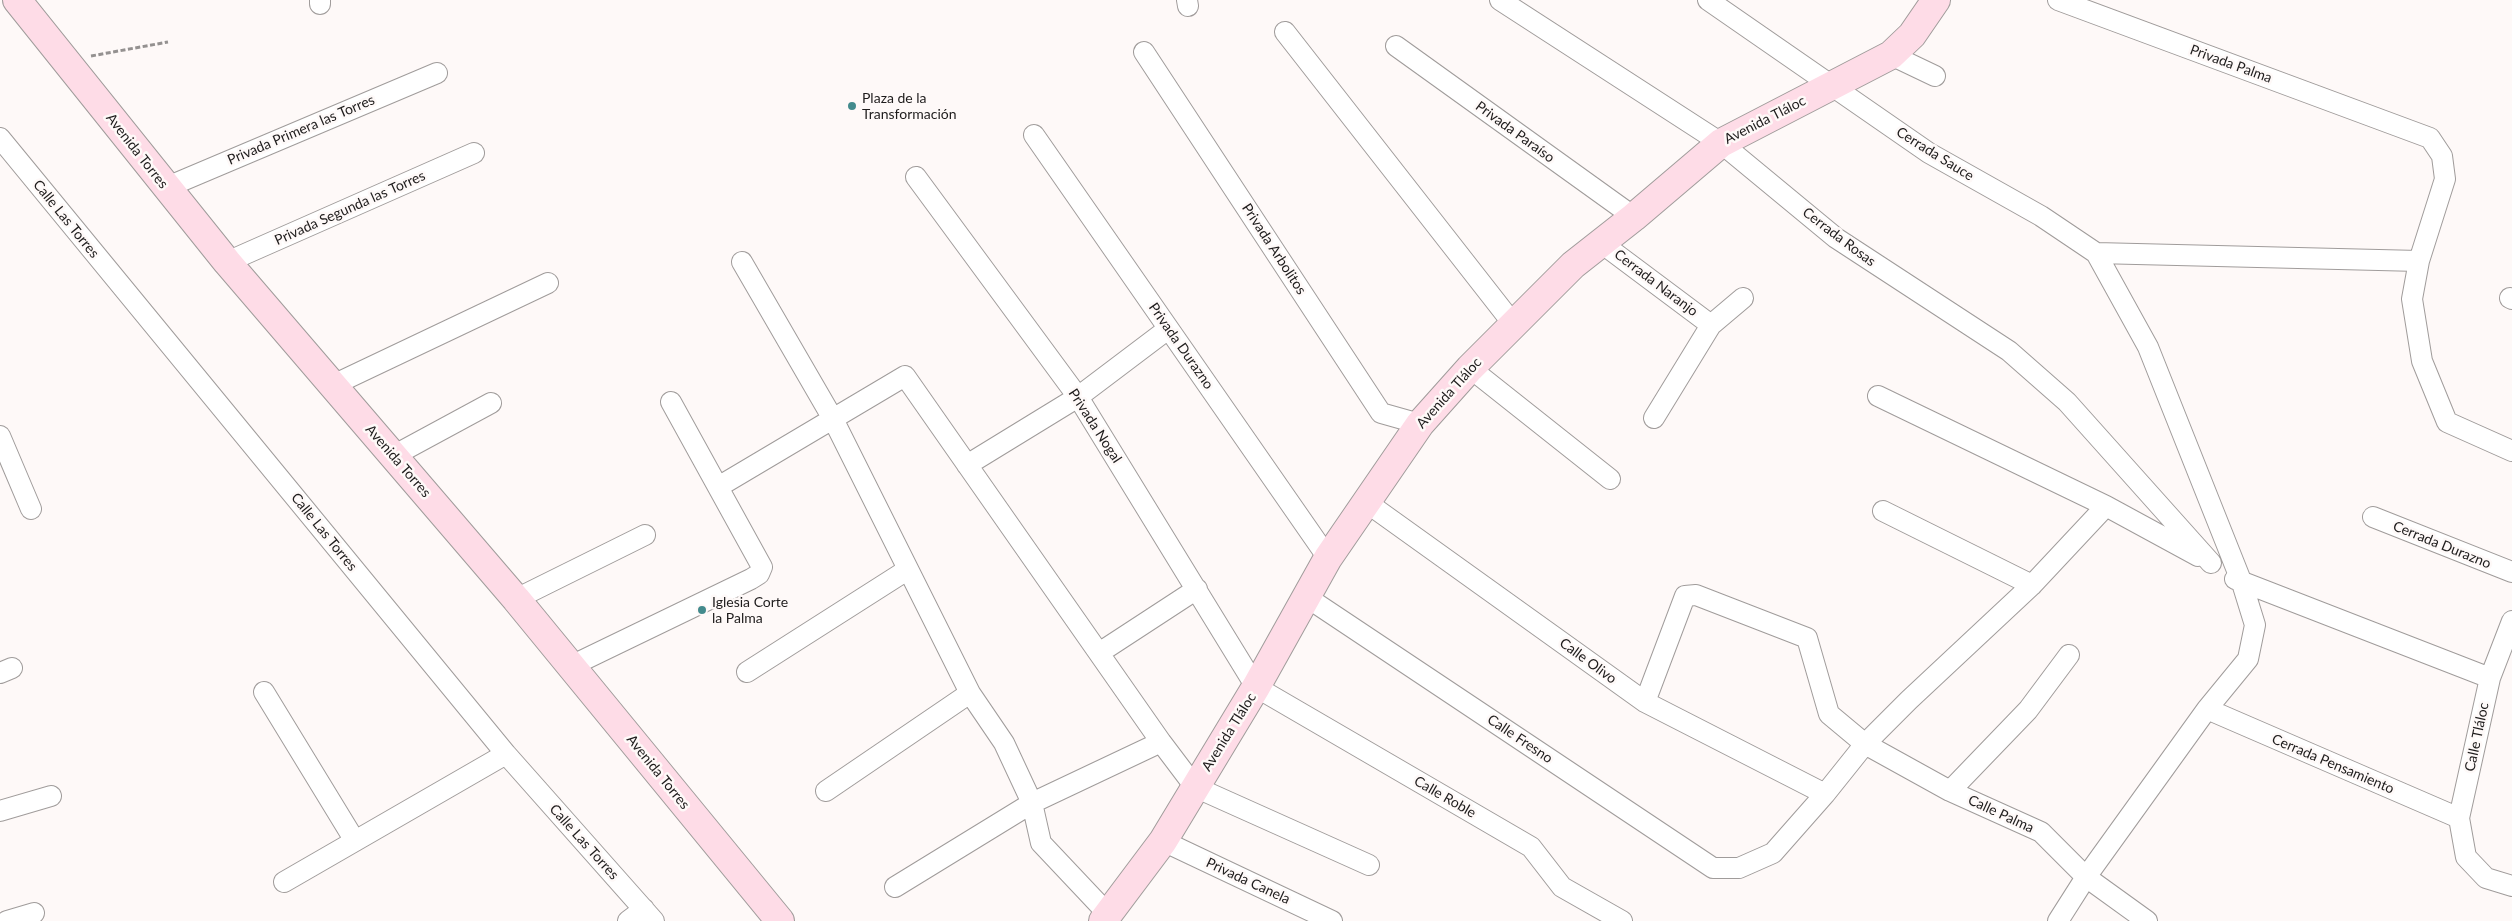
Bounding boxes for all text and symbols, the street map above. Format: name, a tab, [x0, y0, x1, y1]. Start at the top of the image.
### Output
street label: Privada Palma	[2188, 41, 2274, 87]
place label: Plaza de la Transformación	[862, 90, 957, 122]
street label: Privada Primera las Torres	[225, 91, 377, 169]
street label: Avenida Tláloc	[1721, 92, 1809, 148]
street label: Privada Paraíso	[1472, 98, 1558, 166]
marker: Plaza de la Transformación	[846, 100, 858, 112]
street label: Avenida Torres	[102, 110, 172, 192]
street label: Cerrada Sauce	[1893, 123, 1977, 185]
street label: Privada Segunda las Torres	[272, 167, 428, 249]
street label: Calle Las Torres	[29, 177, 103, 261]
street label: Privada Arbolitos	[1238, 200, 1310, 298]
street label: Cerrada Rosas	[1799, 204, 1879, 270]
street label: Cerrada Naranjo	[1611, 246, 1701, 320]
street label: Privada Durazno	[1145, 300, 1217, 392]
street label: Avenida Tláloc	[1413, 354, 1485, 432]
street label: Privada Nogal	[1065, 386, 1125, 466]
street label: Avenida Torres	[362, 421, 434, 501]
street label: Calle Las Torres	[287, 490, 361, 574]
street label: Cerrada Durazno	[2390, 518, 2494, 572]
place label: Iglesia Corte la Palma	[712, 594, 788, 626]
marker: Iglesia Corte la Palma	[696, 604, 708, 616]
street label: Calle Olivo	[1556, 635, 1620, 687]
street label: Avenida Tláloc	[1198, 690, 1260, 774]
street label: Calle Tláloc	[2461, 701, 2493, 773]
street label: Calle Fresno	[1484, 711, 1556, 767]
street label: Avenida Torres	[623, 731, 693, 813]
street label: Cerrada Pensamiento	[2269, 731, 2397, 797]
street label: Calle Roble	[1411, 773, 1479, 821]
street label: Calle Palma	[1965, 791, 2037, 837]
street label: Calle Las Torres	[546, 801, 622, 883]
street label: Privada Canela	[1203, 854, 1293, 908]

